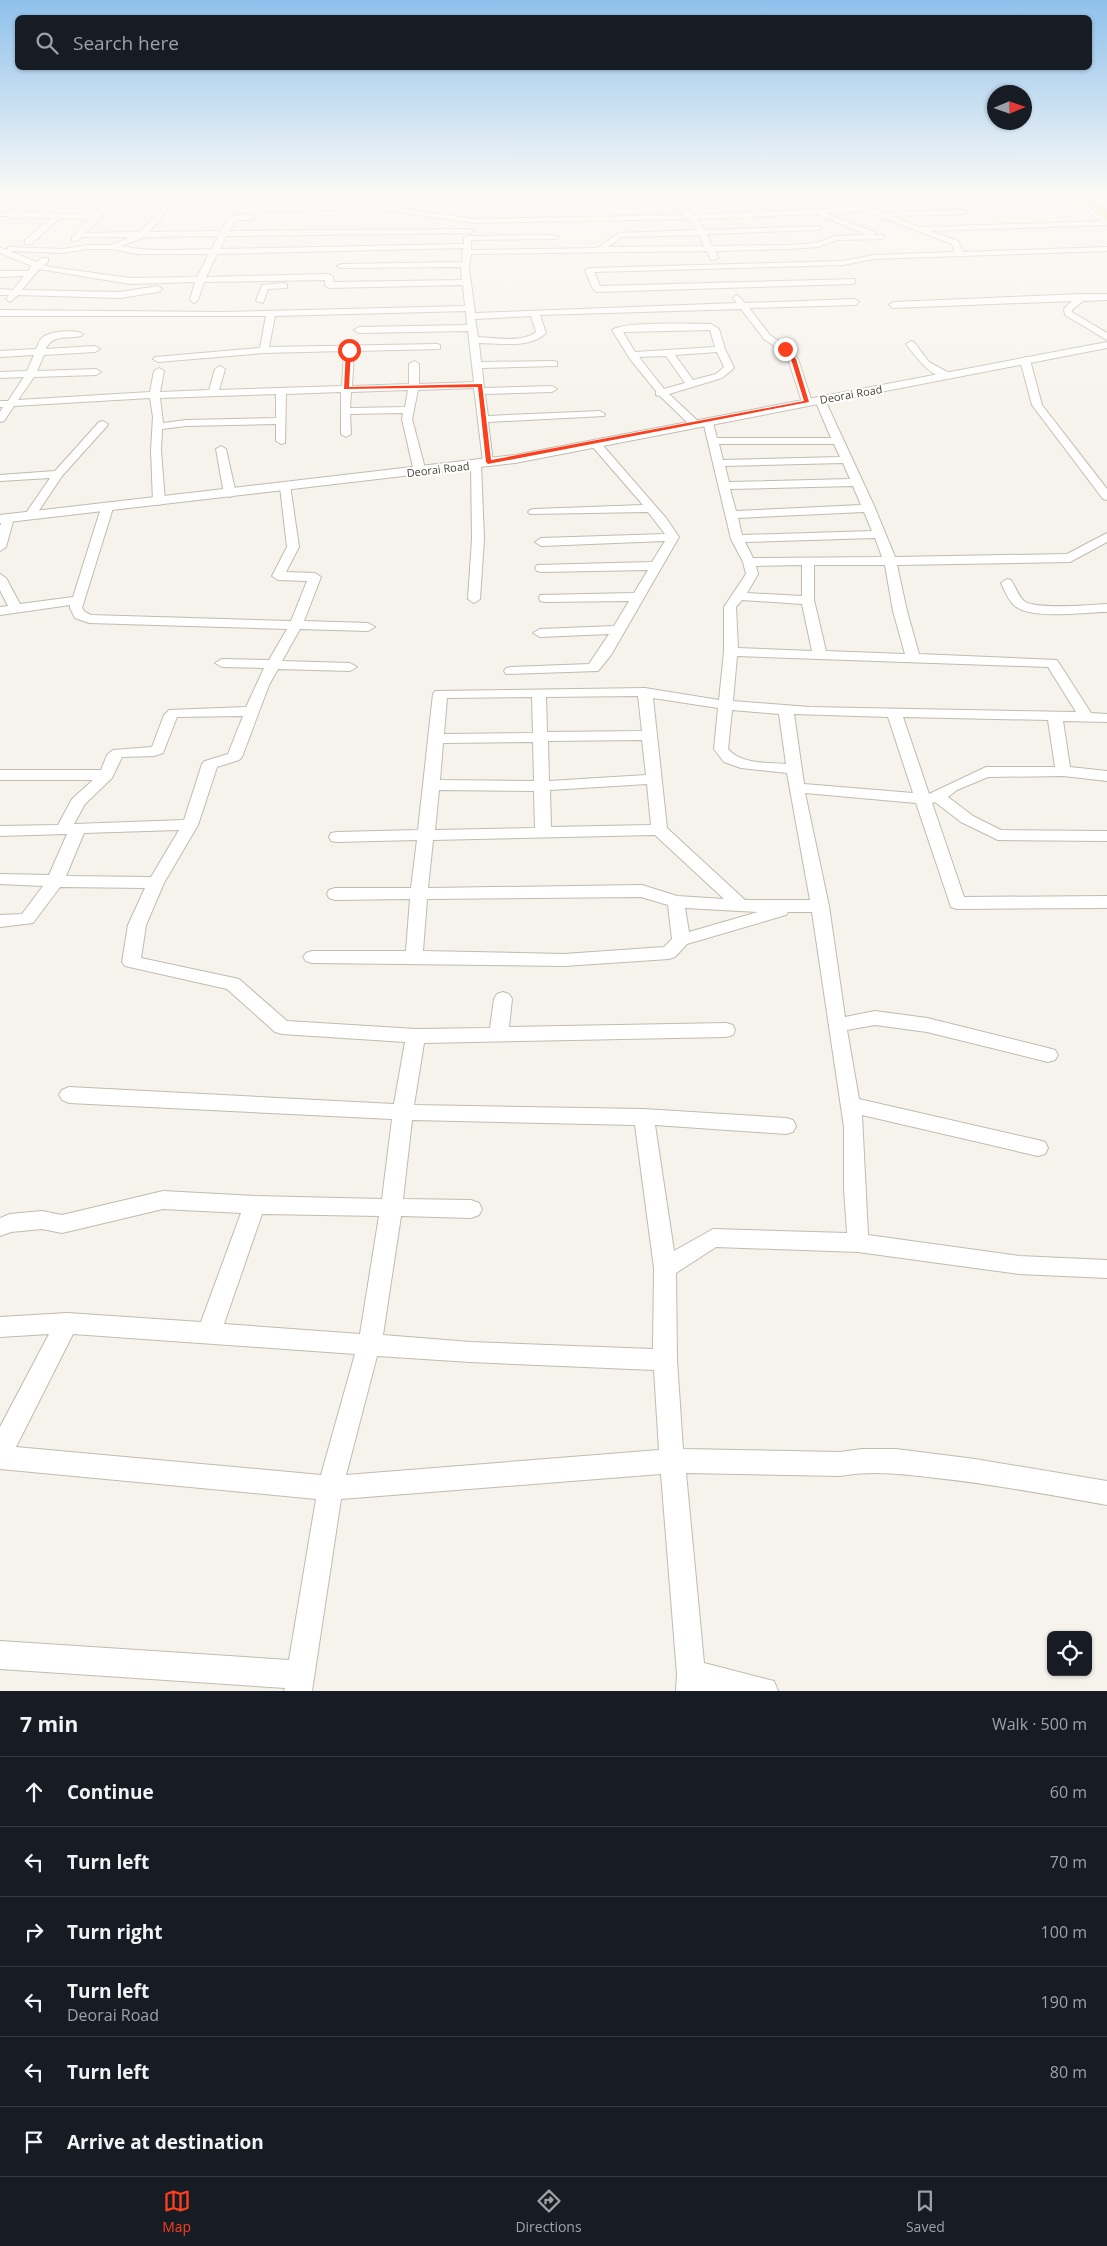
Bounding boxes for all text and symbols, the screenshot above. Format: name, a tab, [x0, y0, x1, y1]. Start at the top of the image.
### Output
search box	[15, 15, 1092, 70]
icon: search	[33, 29, 61, 57]
text: Search here	[73, 30, 179, 56]
north arrow	[987, 85, 1032, 130]
route end	[774, 338, 797, 361]
route start	[338, 339, 361, 362]
street label: Deorai Road	[819, 381, 883, 407]
street label: Deorai Road	[406, 458, 470, 480]
map controls	[1047, 1631, 1092, 1676]
button: locate	[1047, 1631, 1092, 1676]
text: 7 min	[20, 1710, 78, 1738]
text: Walk · 500 m	[992, 1713, 1087, 1735]
icon: ahead	[20, 1778, 48, 1806]
text: Continue	[67, 1779, 154, 1805]
text: 60 m	[1050, 1781, 1087, 1803]
icon: left	[20, 1848, 48, 1876]
text: Turn left	[67, 1849, 149, 1875]
text: 70 m	[1050, 1851, 1087, 1873]
icon: right	[20, 1918, 48, 1946]
text: Turn right	[67, 1919, 162, 1945]
text: 100 m	[1041, 1921, 1087, 1943]
text: Turn left	[67, 1978, 149, 2004]
icon: left	[20, 1988, 48, 2016]
text: 190 m	[1041, 1991, 1087, 2013]
text: Deorai Road	[67, 2004, 159, 2026]
icon: left	[20, 2058, 48, 2086]
text: Turn left	[67, 2059, 149, 2085]
text: 80 m	[1050, 2061, 1087, 2083]
icon: arrive	[20, 2128, 48, 2156]
text: Arrive at destination	[67, 2129, 264, 2155]
tab: Map	[162, 2187, 191, 2236]
tab: Directions	[515, 2187, 582, 2236]
tab: Saved	[906, 2187, 945, 2236]

